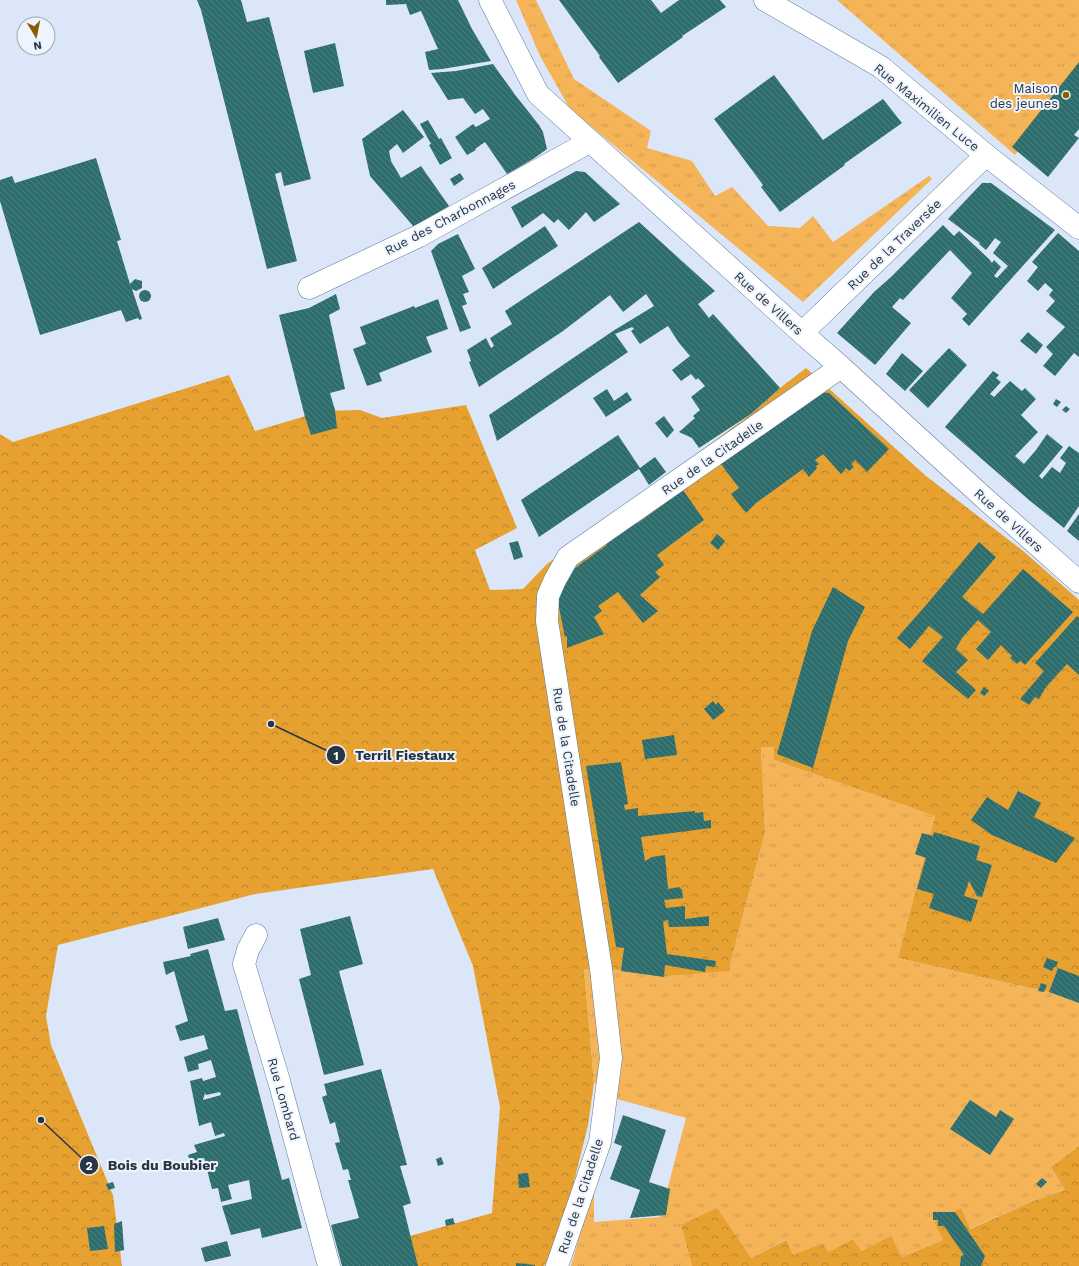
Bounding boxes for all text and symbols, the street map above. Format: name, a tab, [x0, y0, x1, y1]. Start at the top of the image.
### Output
north arrow	[16, 16, 56, 56]
text: N	[33, 38, 43, 52]
street label: Rue Maximilien Luce	[871, 60, 982, 154]
place label: Maison des jeunes	[990, 81, 1058, 111]
marker: Maison des jeunes	[1061, 90, 1071, 100]
street label: Rue des Charbonnages	[382, 177, 518, 258]
street label: Rue de la Traversée	[845, 196, 944, 293]
street label: Rue de Villers	[731, 269, 806, 338]
street label: Rue de la Citadelle	[659, 417, 766, 498]
street label: Rue de Villers	[971, 486, 1046, 555]
street label: Rue de la Citadelle	[550, 686, 583, 808]
callout: Terril Fiestaux	[326, 742, 463, 768]
text: Terril Fiestaux	[355, 747, 456, 763]
text: 1	[333, 749, 339, 763]
street label: Rue Lombard	[265, 1056, 302, 1142]
street label: Rue de la Citadelle	[555, 1137, 606, 1256]
callout: Bois du Boubier	[79, 1152, 224, 1178]
text: Bois du Boubier	[108, 1157, 216, 1173]
text: 2	[85, 1159, 93, 1173]

